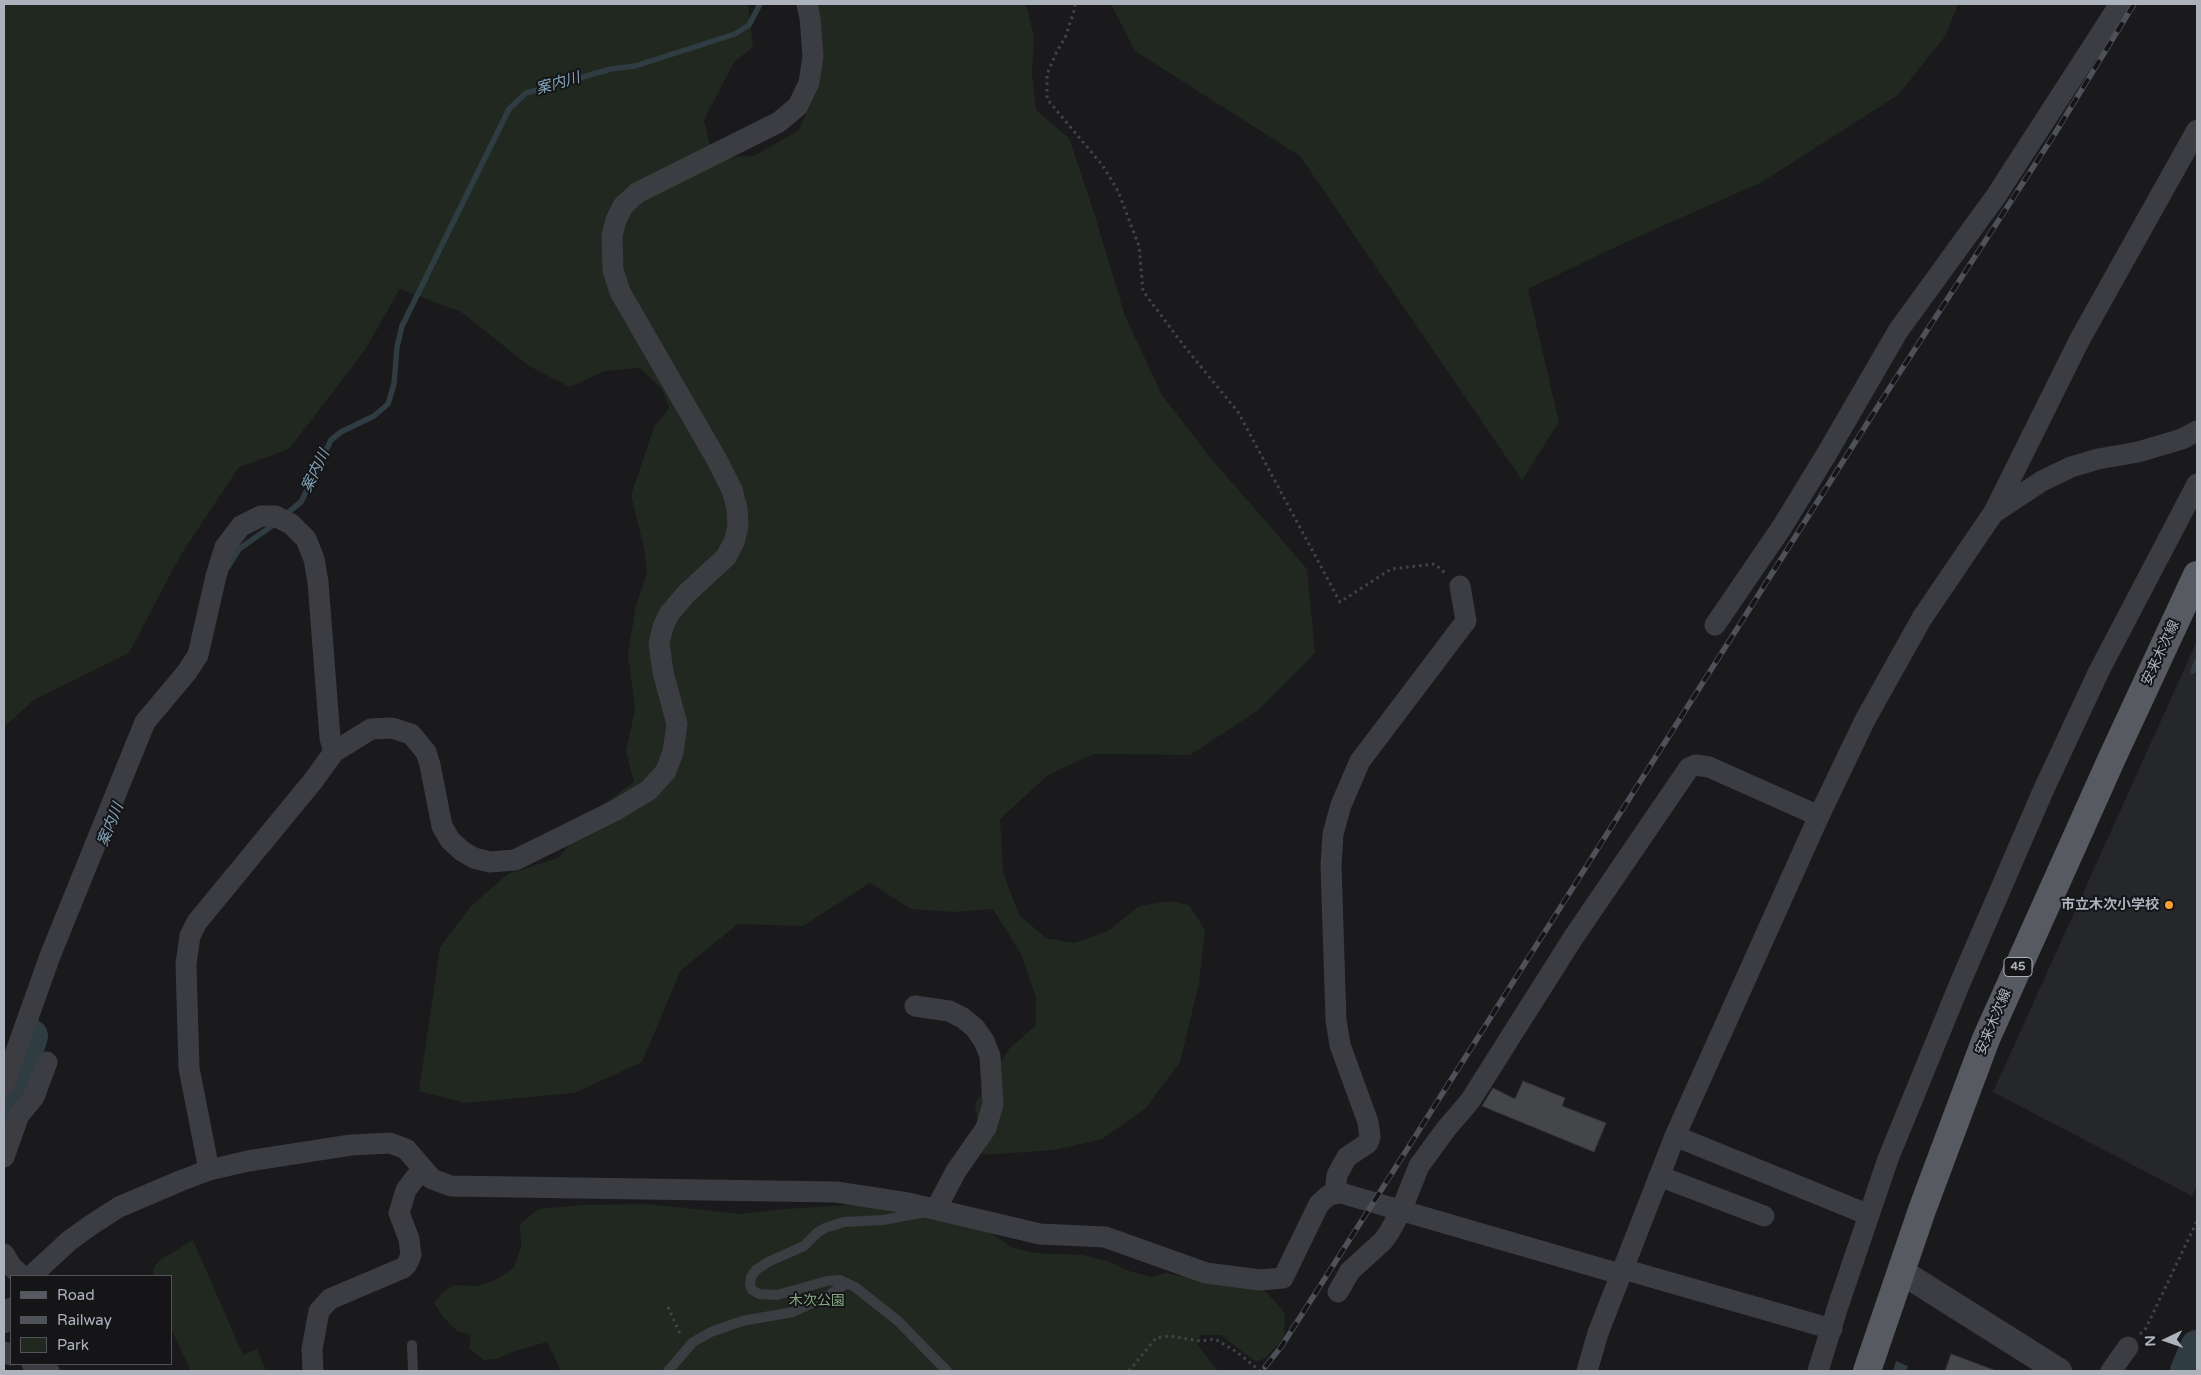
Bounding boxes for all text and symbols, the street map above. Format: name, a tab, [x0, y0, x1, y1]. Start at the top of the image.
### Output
water label: 案内川	[534, 69, 582, 99]
water label: 案内川	[298, 447, 334, 495]
street label: 安来木次線	[2139, 618, 2183, 688]
water label: 案内川	[94, 801, 128, 849]
place label: 市立木次小学校	[2061, 897, 2159, 913]
marker: 市立木次小学校	[2163, 899, 2175, 911]
road number: 45	[2004, 958, 2032, 976]
street label: 安来木次線	[1973, 987, 2015, 1057]
legend	[10, 1275, 172, 1365]
text: Road	[57, 1286, 95, 1304]
park label: 木次公園	[789, 1293, 845, 1309]
text: Railway	[57, 1311, 112, 1329]
north arrow	[2141, 1315, 2191, 1365]
text: N	[2142, 1335, 2159, 1347]
text: Park	[57, 1336, 89, 1354]

